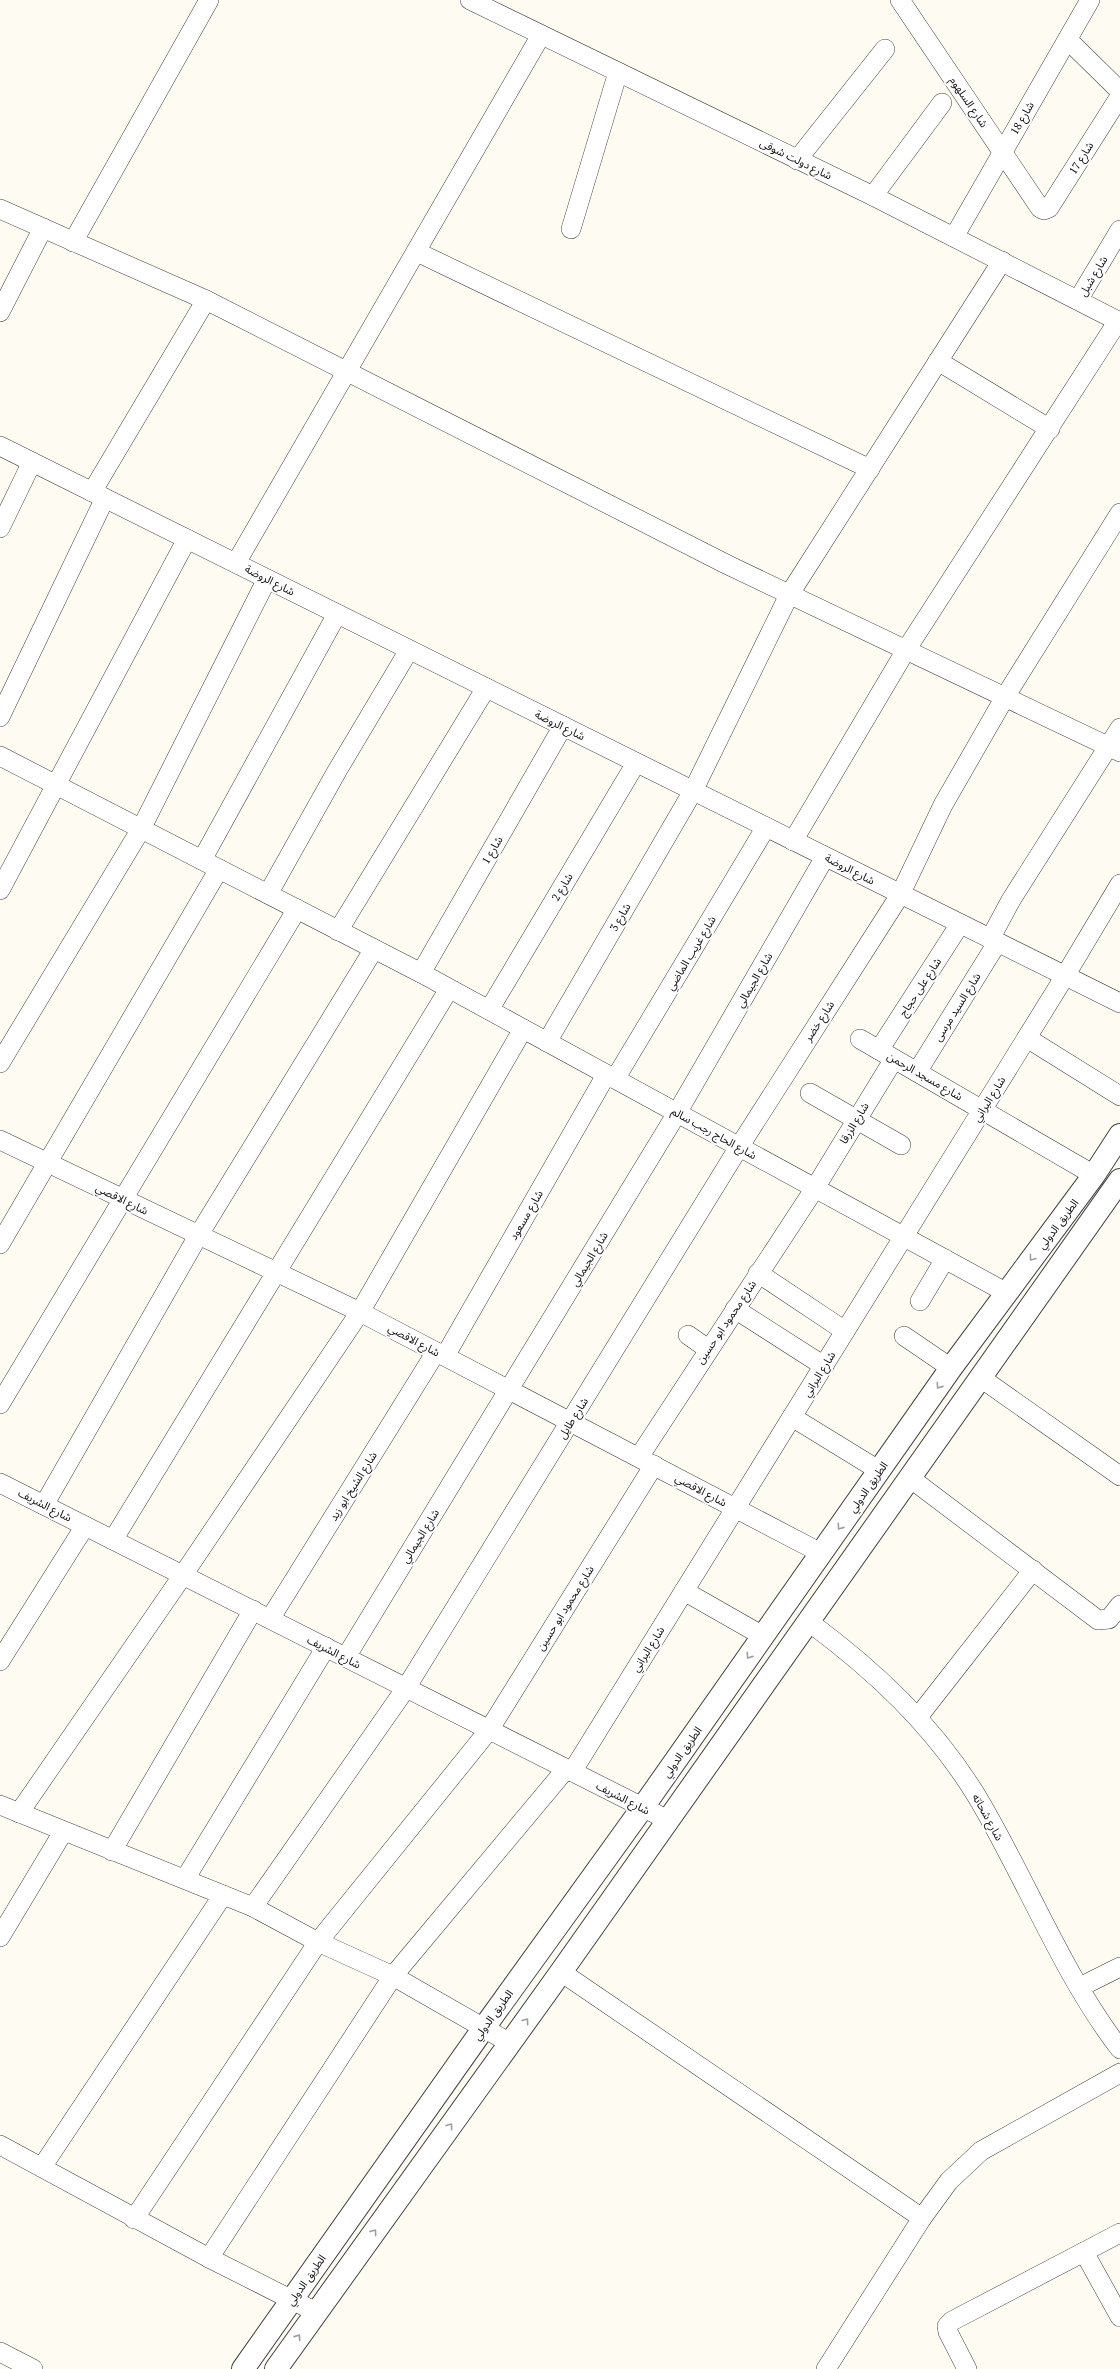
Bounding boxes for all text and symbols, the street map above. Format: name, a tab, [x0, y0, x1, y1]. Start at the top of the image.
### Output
street label: شارع السلهوم	[946, 74, 991, 131]
street label: شارع 18	[1007, 99, 1038, 138]
street label: شارع دولت شوقى	[757, 135, 835, 184]
street label: شارع 17	[1066, 139, 1097, 177]
street label: شارع شبل	[1076, 253, 1112, 299]
street label: شارع الروضة	[242, 561, 298, 600]
street label: شارع الروضة	[532, 707, 588, 744]
street label: شارع 1	[478, 833, 507, 867]
street label: شارع الروضة	[822, 850, 878, 889]
street label: شارع 2	[548, 870, 577, 904]
street label: شارع 3	[606, 900, 635, 934]
street label: شارع غريب الماضي	[663, 913, 721, 994]
street label: شارع الجيمالي	[733, 950, 778, 1011]
street label: شارع على حجاج	[896, 955, 945, 1020]
street label: شارع السيد مرسى	[930, 970, 985, 1044]
street label: شارع خضر	[800, 998, 838, 1045]
street label: شارع مسجد الرحمن	[884, 1049, 966, 1104]
street label: شارع البراني	[970, 1073, 1011, 1126]
street label: شارع الزرقا	[836, 1099, 873, 1147]
street label: شارع الحاج رجب سالم	[668, 1104, 759, 1164]
street label: شارع الاقصي	[92, 1180, 151, 1220]
street label: شارع مسعود	[506, 1187, 547, 1243]
street label: الطريق الدولي	[1035, 1196, 1083, 1253]
street label: شارع الجيمالي	[567, 1229, 613, 1290]
one-way arrow	[1030, 1254, 1037, 1261]
street label: شارع محمود ابو حسين	[693, 1277, 760, 1367]
street label: شارع الاقصي	[385, 1321, 443, 1362]
street label: شارع البراني	[800, 1348, 841, 1401]
one-way arrow	[937, 1381, 944, 1388]
street label: شارع طايل	[555, 1394, 592, 1442]
street label: شارع الشيخ ابو زيد	[326, 1448, 381, 1524]
street label: الطريق الدولي	[845, 1459, 893, 1517]
street label: شارع الاقصي	[672, 1471, 730, 1512]
street label: شارع الشريف	[15, 1486, 74, 1526]
street label: شارع الجيمالي	[398, 1506, 445, 1567]
one-way arrow	[838, 1522, 845, 1529]
street label: شارع محمود ابو حسين	[533, 1563, 598, 1654]
street label: شارع البراني	[629, 1623, 670, 1676]
street label: شارع الشريف	[304, 1633, 363, 1673]
one-way arrow	[747, 1651, 754, 1658]
street label: الطريق الدولي	[659, 1724, 707, 1782]
street label: شارع الشريف	[593, 1779, 652, 1819]
street label: شارع شحاته	[968, 1791, 1007, 1844]
street label: الطريق الدولي	[470, 1987, 518, 2045]
one-way arrow	[521, 2018, 528, 2025]
one-way arrow	[445, 2123, 453, 2130]
one-way arrow	[369, 2229, 376, 2236]
street label: الطريق الدولي	[283, 2252, 331, 2310]
one-way arrow	[293, 2334, 301, 2341]

